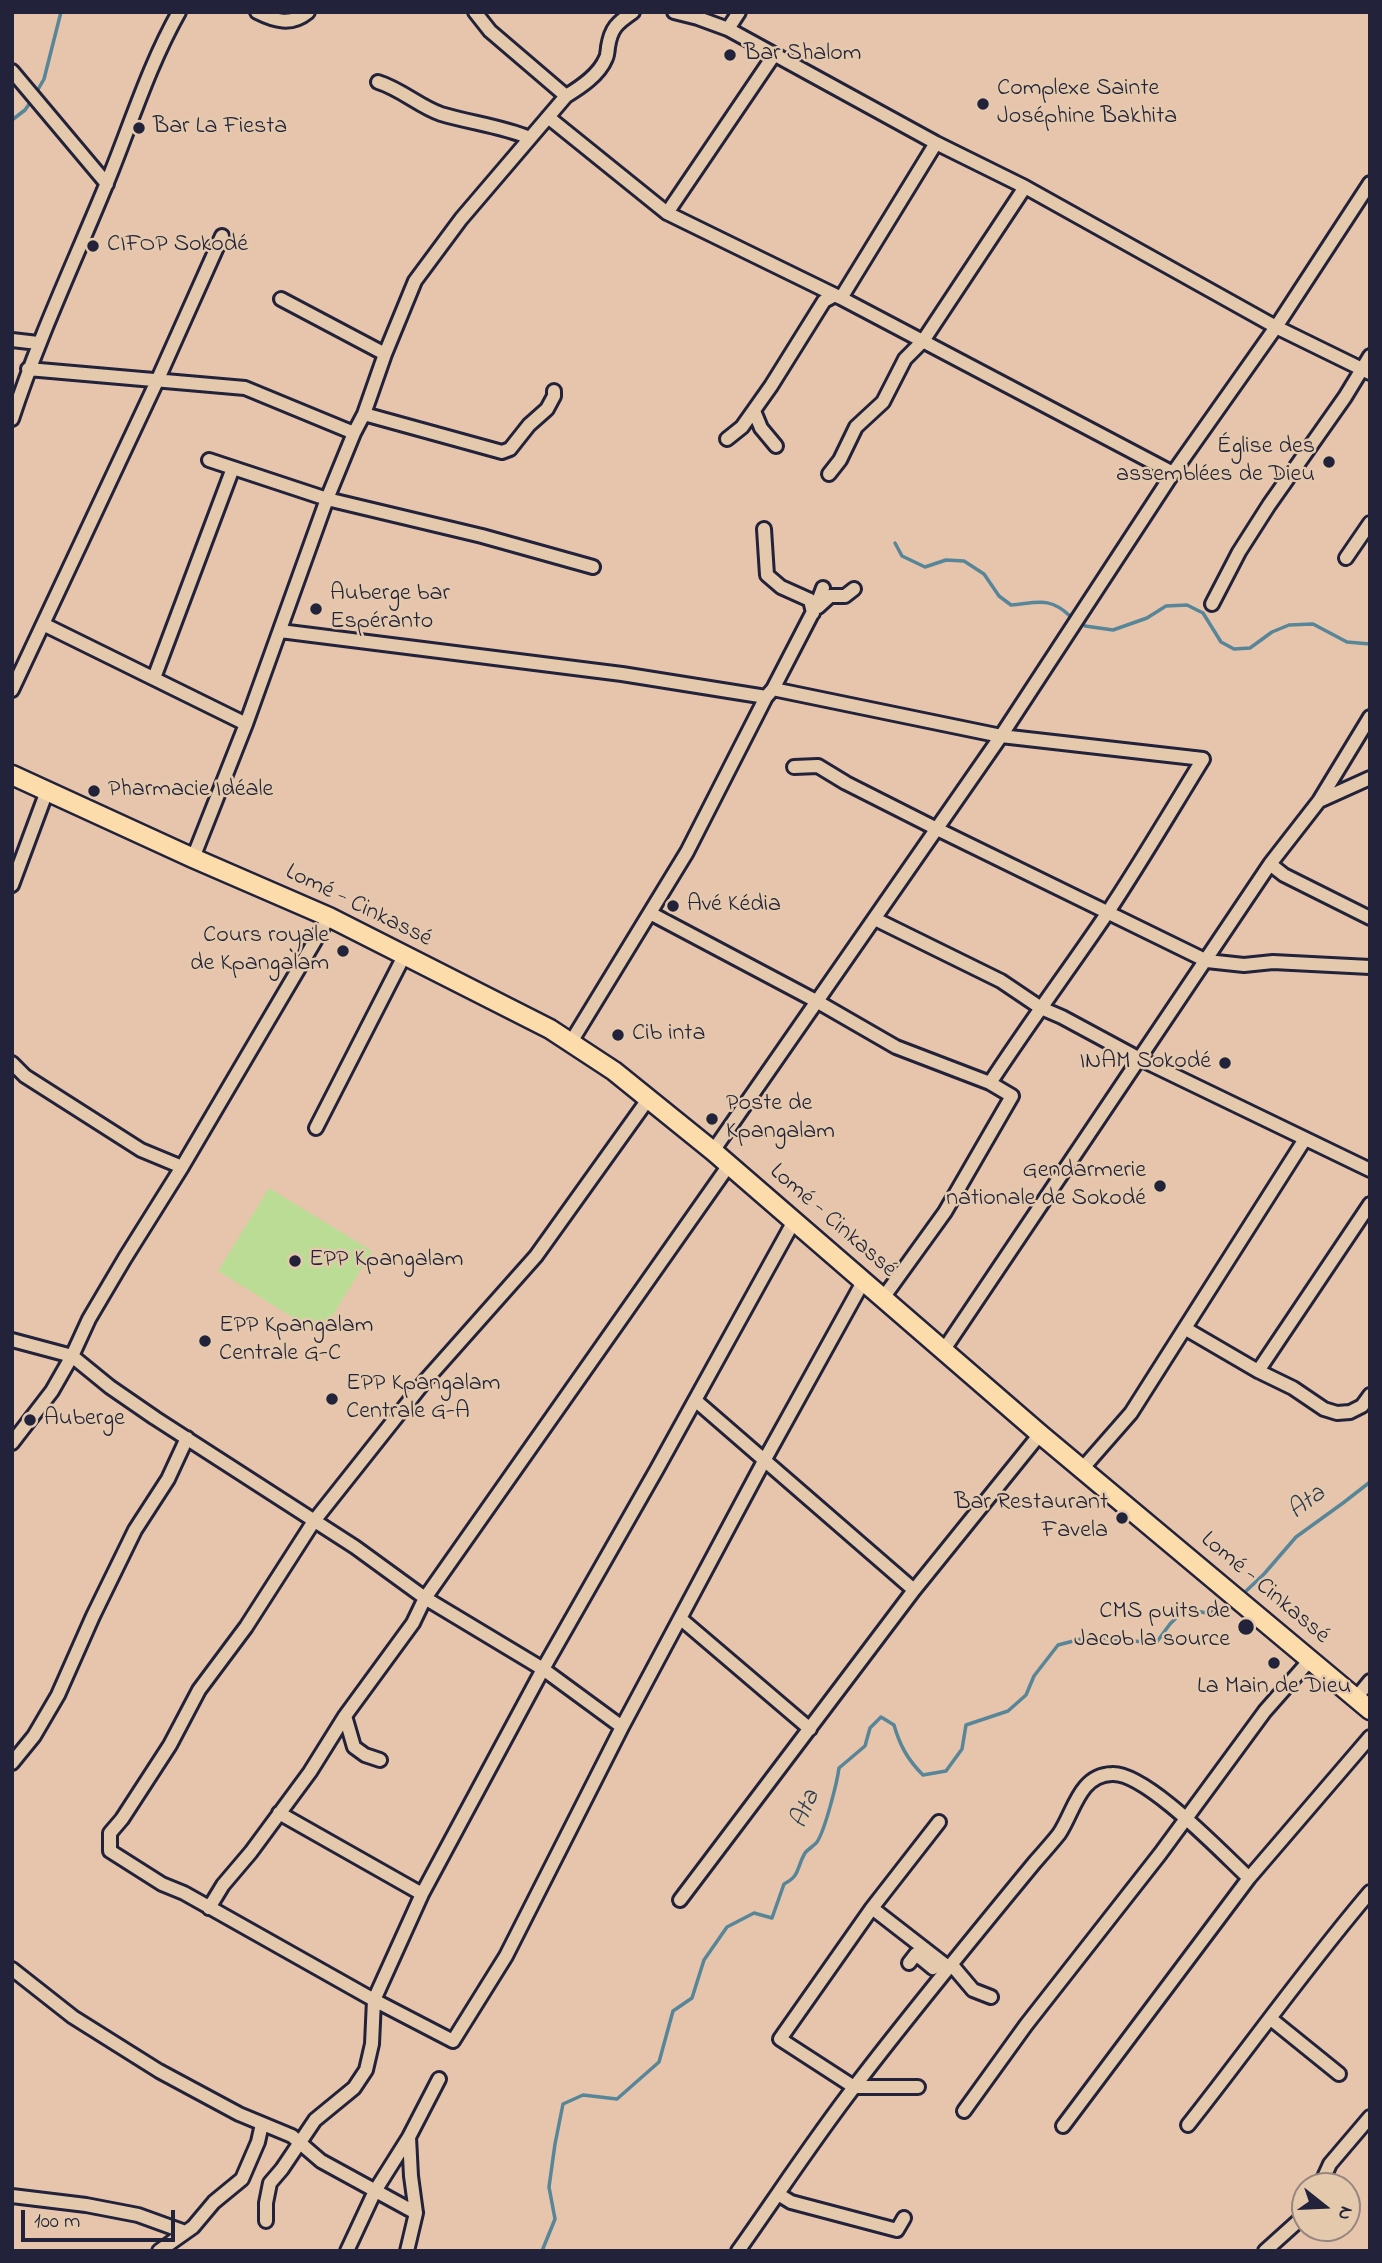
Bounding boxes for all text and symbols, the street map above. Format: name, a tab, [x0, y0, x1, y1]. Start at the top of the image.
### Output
place label: Bar Shalom	[744, 41, 861, 69]
marker: Bar Shalom	[722, 47, 738, 63]
place label: Complexe Sainte Joséphine Bakhita	[997, 76, 1177, 132]
marker: Complexe Sainte Joséphine Bakhita	[975, 96, 991, 112]
place label: Bar La Fiesta	[153, 114, 287, 142]
marker: Bar La Fiesta	[131, 120, 147, 136]
place label: CIFOP Sokodé	[107, 232, 248, 260]
marker: CIFOP Sokodé	[85, 238, 101, 254]
place label: Église des assemblées de Dieu	[1116, 434, 1315, 490]
marker: Église des assemblées de Dieu	[1321, 454, 1337, 470]
place label: Auberge bar Espéranto	[330, 581, 450, 637]
marker: Auberge bar Espéranto	[308, 601, 324, 617]
place label: Pharmacie Idéale	[108, 777, 273, 805]
marker: Pharmacie Idéale	[86, 783, 102, 799]
street label: Lomé - Cinkassé	[280, 859, 436, 955]
place label: Avé Kédia	[687, 892, 781, 920]
marker: Avé Kédia	[665, 898, 681, 914]
place label: Cours royale de Kpangalam	[190, 923, 329, 979]
marker: Cours royale de Kpangalam	[335, 943, 351, 959]
place label: Cib inta	[632, 1021, 705, 1049]
marker: Cib inta	[610, 1027, 626, 1043]
place label: INAM Sokodé	[1079, 1049, 1211, 1077]
marker: INAM Sokodé	[1217, 1055, 1233, 1071]
place label: Poste de Kpangalam	[726, 1091, 835, 1147]
marker: Poste de Kpangalam	[704, 1111, 720, 1127]
place label: Gendarmerie nationale de Sokodé	[946, 1158, 1146, 1214]
street label: Lomé - Cinkassé	[762, 1159, 902, 1285]
marker: Gendarmerie nationale de Sokodé	[1152, 1178, 1168, 1194]
place label: EPP Kpangalam	[309, 1247, 463, 1275]
marker: EPP Kpangalam	[287, 1253, 303, 1269]
place label: EPP Kpangalam Centrale G-C	[219, 1313, 373, 1369]
marker: EPP Kpangalam Centrale G-C	[197, 1333, 213, 1349]
place label: EPP Kpangalam Centrale G-A	[346, 1371, 500, 1427]
marker: EPP Kpangalam Centrale G-A	[324, 1391, 340, 1407]
place label: Auberge	[44, 1406, 125, 1434]
marker: Auberge	[22, 1412, 38, 1428]
water label: Ata	[1283, 1480, 1333, 1528]
place label: Bar Restaurant Favela	[954, 1490, 1108, 1546]
marker: Bar Restaurant Favela	[1114, 1510, 1130, 1526]
street label: Lomé - Cinkassé	[1194, 1527, 1334, 1651]
place label: CMS puits de Jacob la source	[1074, 1599, 1230, 1655]
marker: CMS puits de Jacob la source	[1236, 1617, 1256, 1637]
marker: La Main de Dieu	[1266, 1655, 1282, 1671]
place label: La Main de Dieu	[1197, 1674, 1351, 1702]
water label: Ata	[785, 1786, 829, 1834]
north arrow	[1291, 2172, 1361, 2242]
scale bar	[24, 2196, 178, 2240]
text: N	[1330, 2203, 1359, 2223]
text: 100 m	[34, 2207, 80, 2237]

